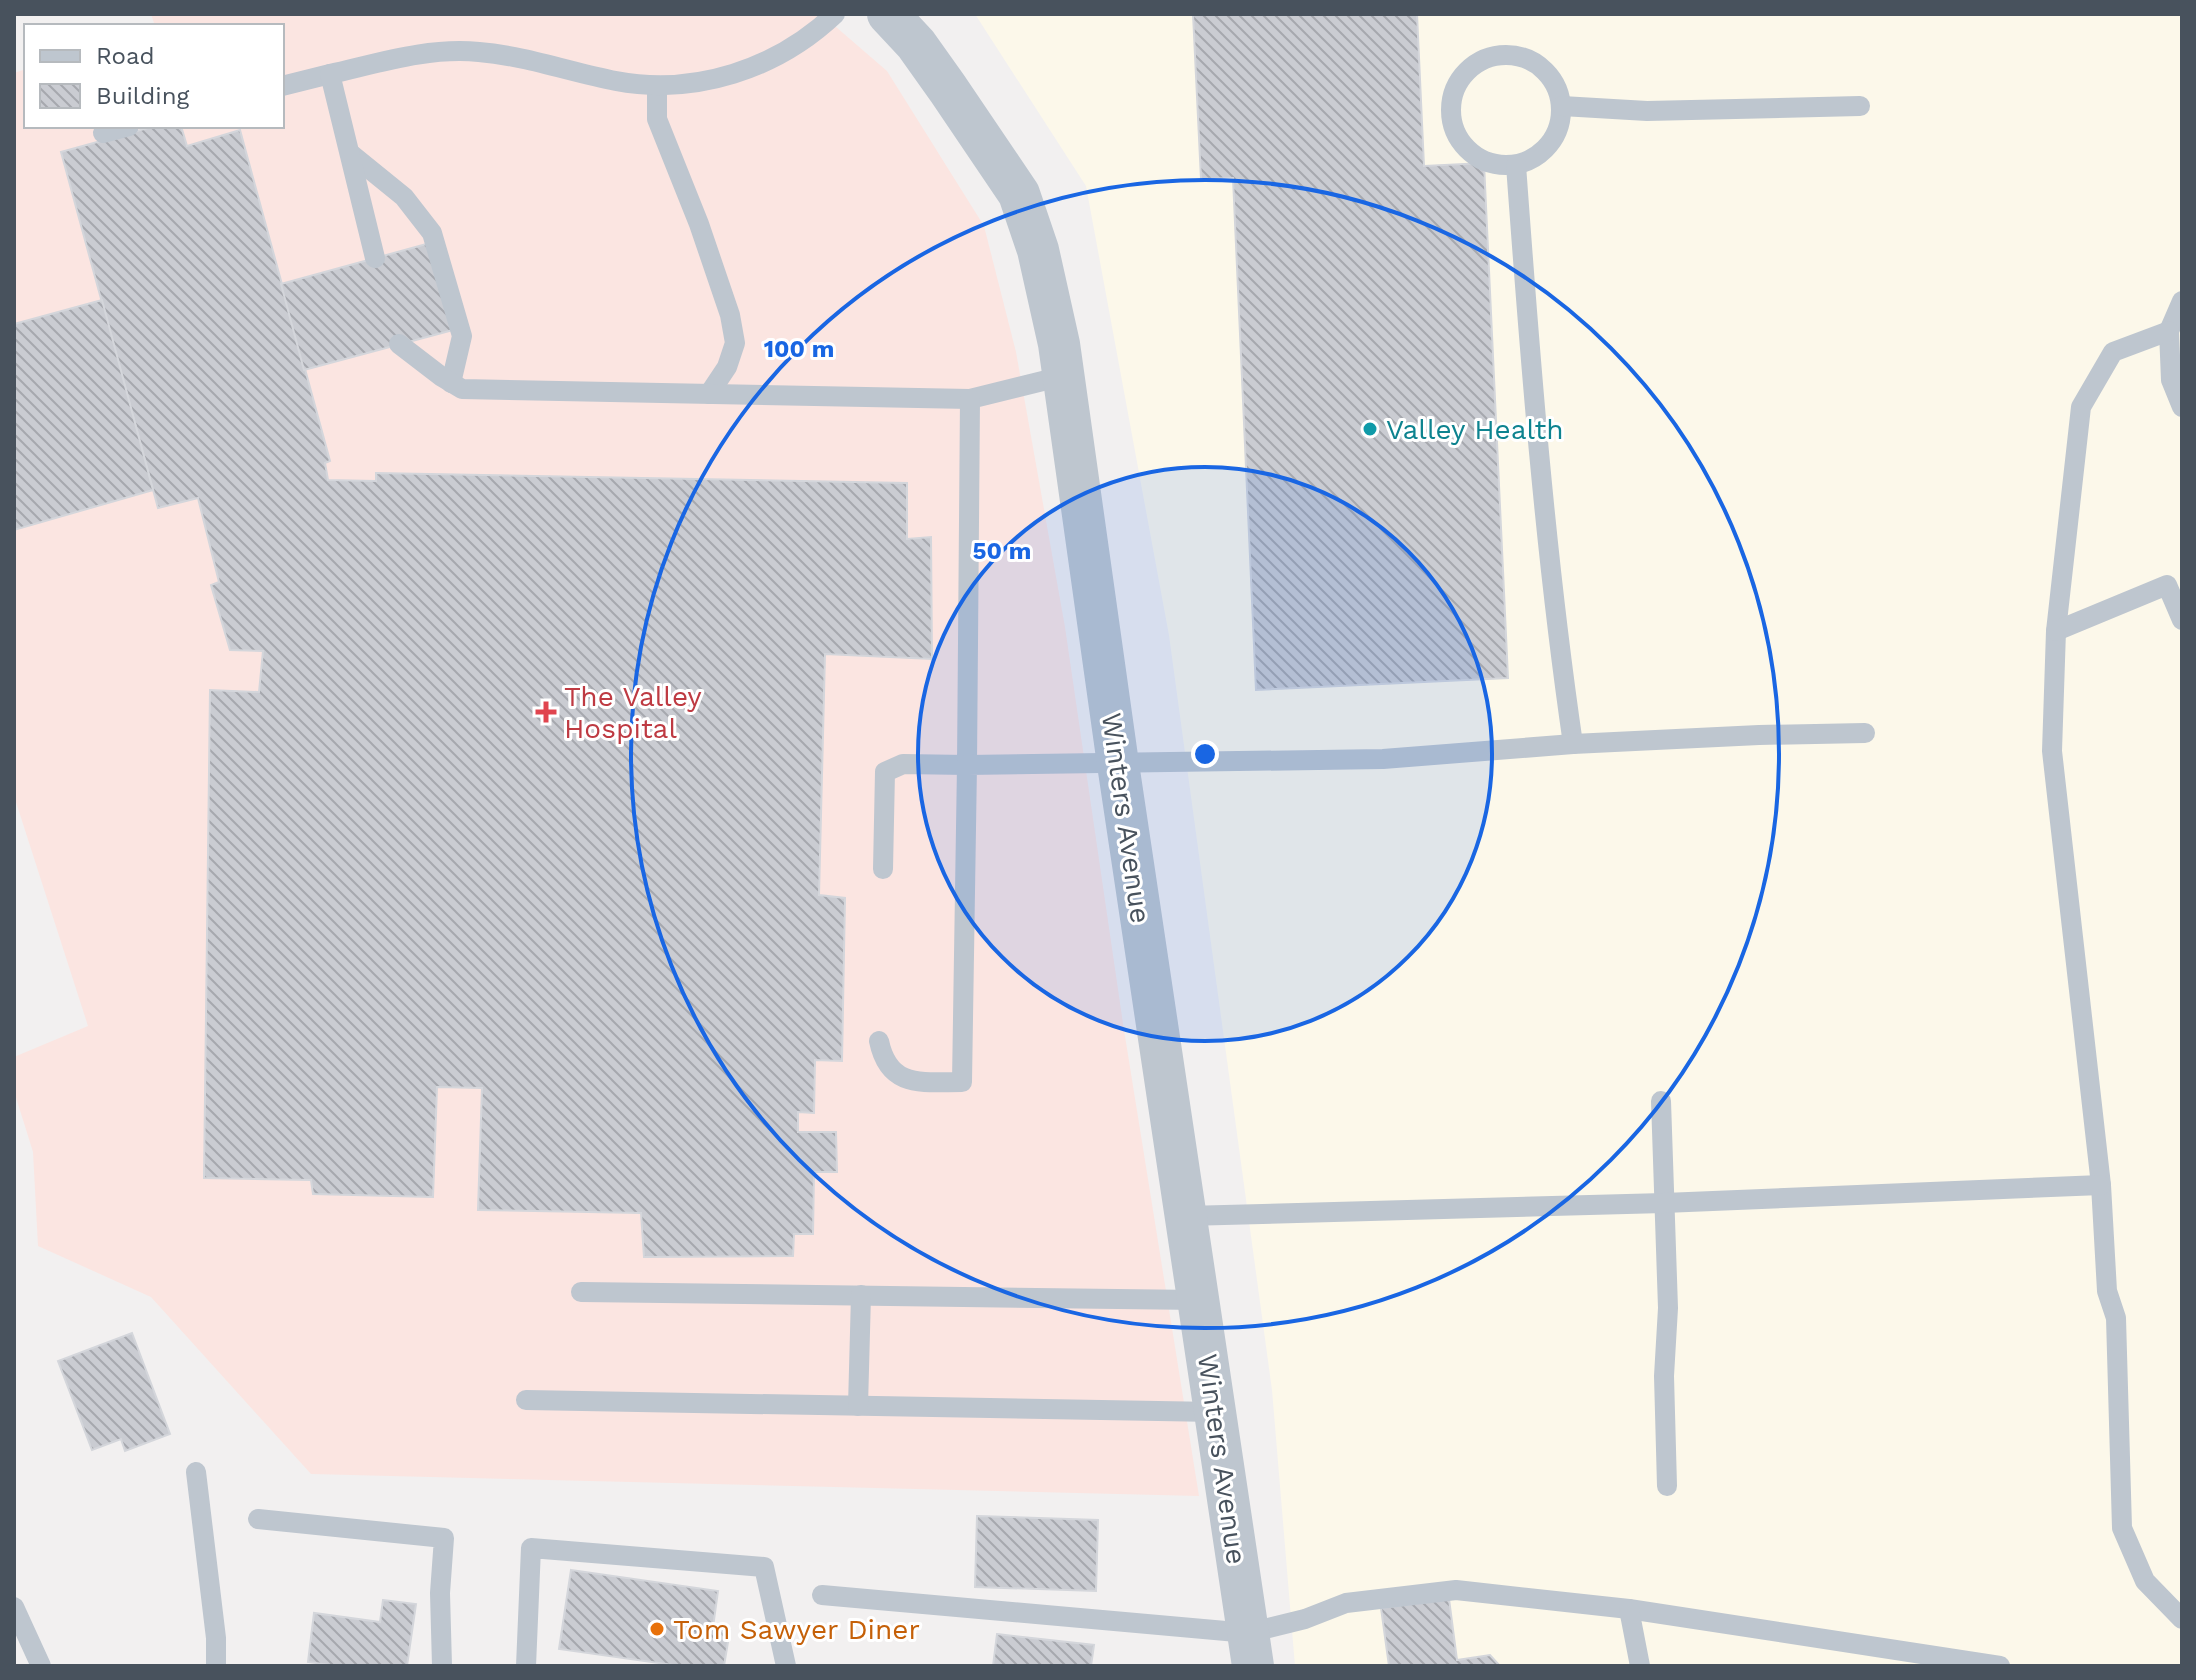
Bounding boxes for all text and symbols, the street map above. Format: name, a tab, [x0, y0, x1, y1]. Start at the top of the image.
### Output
legend	[24, 24, 284, 128]
text: Road	[96, 42, 155, 70]
text: Building	[96, 82, 189, 110]
text: 100 m	[764, 335, 834, 363]
place label: Valley Health	[1386, 413, 1564, 446]
marker: Valley Health	[1361, 420, 1379, 438]
text: 50 m	[973, 537, 1031, 565]
place label: The Valley Hospital	[564, 680, 702, 745]
marker: The Valley Hospital	[535, 701, 557, 723]
street label: Winters Avenue	[1095, 711, 1157, 925]
centre of rings	[1191, 740, 1219, 768]
street label: Winters Avenue	[1191, 1352, 1253, 1566]
place label: Tom Sawyer Diner	[673, 1613, 920, 1646]
marker: Tom Sawyer Diner	[648, 1620, 666, 1638]

